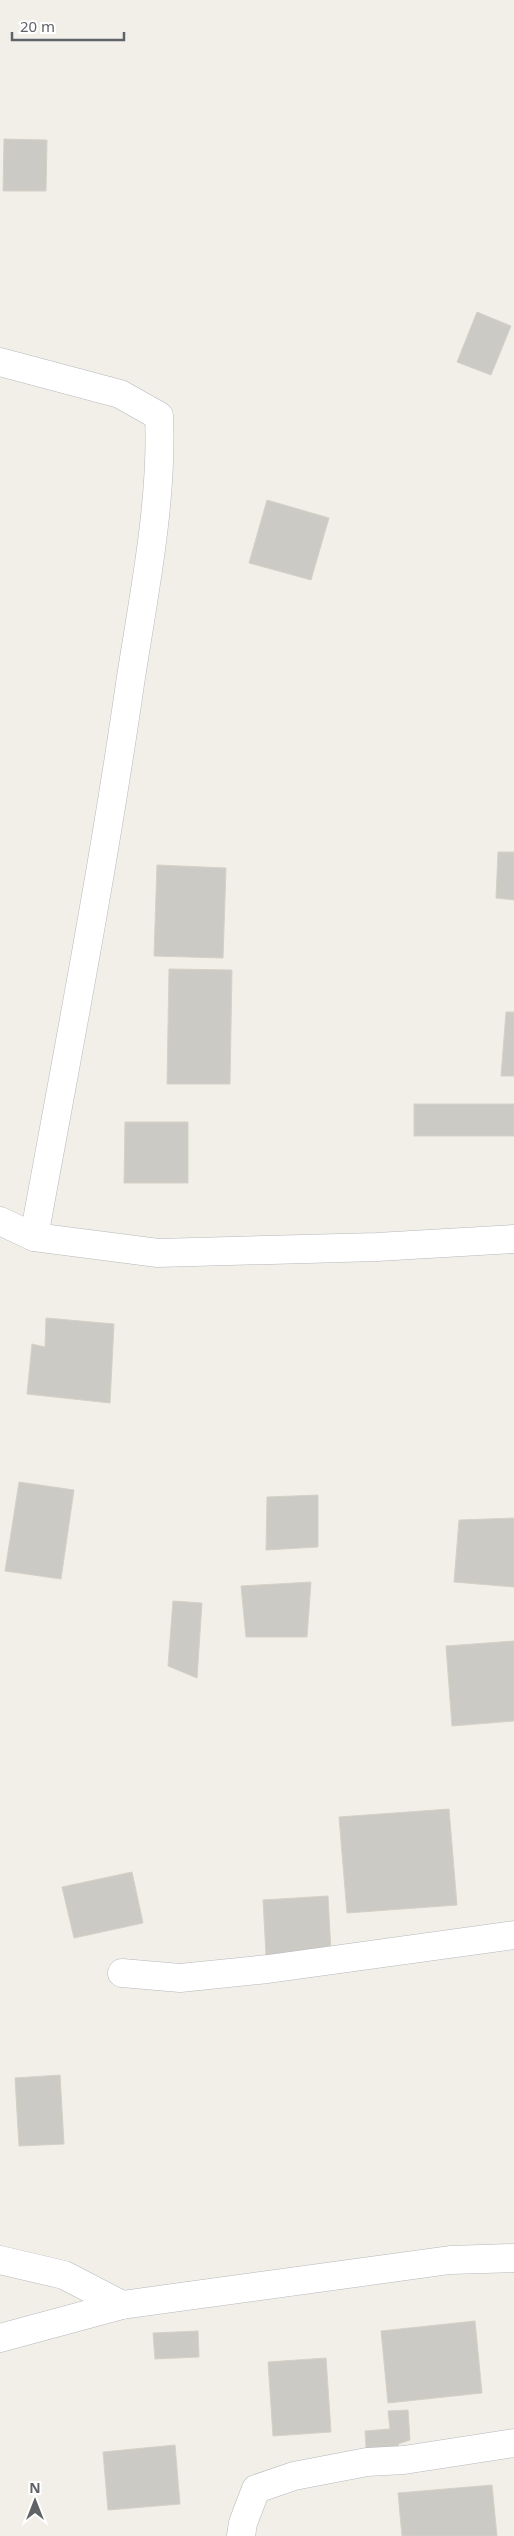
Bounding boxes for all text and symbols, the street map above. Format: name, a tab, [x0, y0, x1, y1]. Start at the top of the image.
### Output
scale bar	[12, 10, 125, 42]
text: 20 m	[20, 16, 55, 36]
north arrow	[10, 2476, 60, 2526]
text: N	[29, 2478, 41, 2497]

